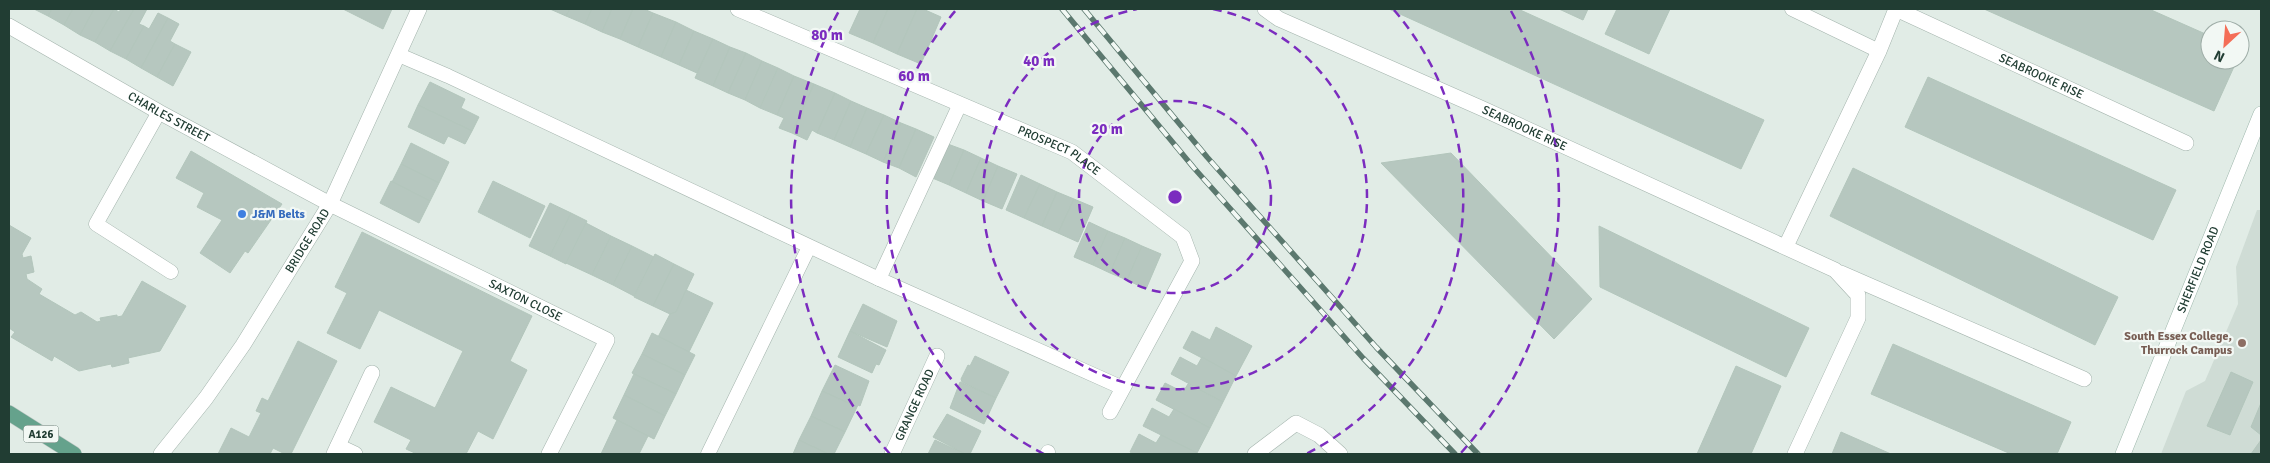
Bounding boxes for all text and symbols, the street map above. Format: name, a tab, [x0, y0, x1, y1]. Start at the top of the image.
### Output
north arrow	[2200, 20, 2250, 70]
text: 80 m	[811, 26, 843, 44]
text: N	[2211, 46, 2228, 66]
street label: SEABROOKE RISE	[1996, 50, 2086, 102]
text: 40 m	[1023, 52, 1055, 70]
text: 60 m	[898, 67, 930, 85]
street label: CHARLES STREET	[125, 88, 213, 146]
street label: SEABROOKE RISE	[1480, 102, 1570, 154]
text: 20 m	[1091, 120, 1123, 138]
street label: PROSPECT PLACE	[1015, 122, 1103, 179]
centre of rings	[1166, 188, 1184, 206]
street label: BRIDGE ROAD	[282, 206, 333, 276]
place label: J&M Belts	[252, 207, 306, 222]
marker: J&M Belts	[236, 208, 248, 220]
street label: SHERFIELD ROAD	[2174, 224, 2222, 315]
street label: SAXTON CLOSE	[486, 276, 565, 324]
place label: South Essex College, Thurrock Campus	[2124, 329, 2233, 358]
marker: South Essex College, Thurrock Campus	[2236, 337, 2248, 349]
street label: GRANGE ROAD	[892, 366, 938, 443]
road number: A126	[23, 426, 58, 442]

